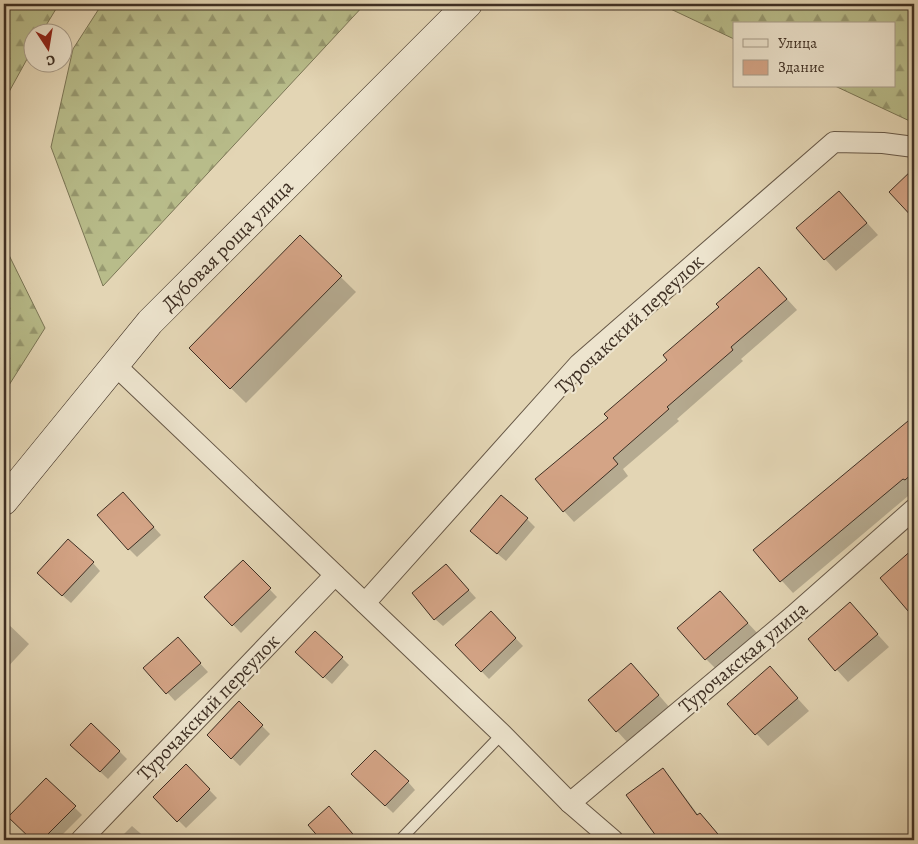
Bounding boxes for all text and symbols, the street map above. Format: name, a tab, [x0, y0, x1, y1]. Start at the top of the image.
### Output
north arrow	[22, 22, 72, 72]
legend	[733, 22, 896, 88]
text: Улица	[778, 33, 817, 53]
text: С	[44, 50, 57, 70]
text: Здание	[778, 57, 825, 77]
street label: Дубовая роща улица	[156, 173, 300, 317]
street label: Турочакский переулок	[549, 248, 710, 401]
street label: Турочакская улица	[673, 595, 814, 719]
street label: Турочакский переулок	[131, 628, 286, 787]

